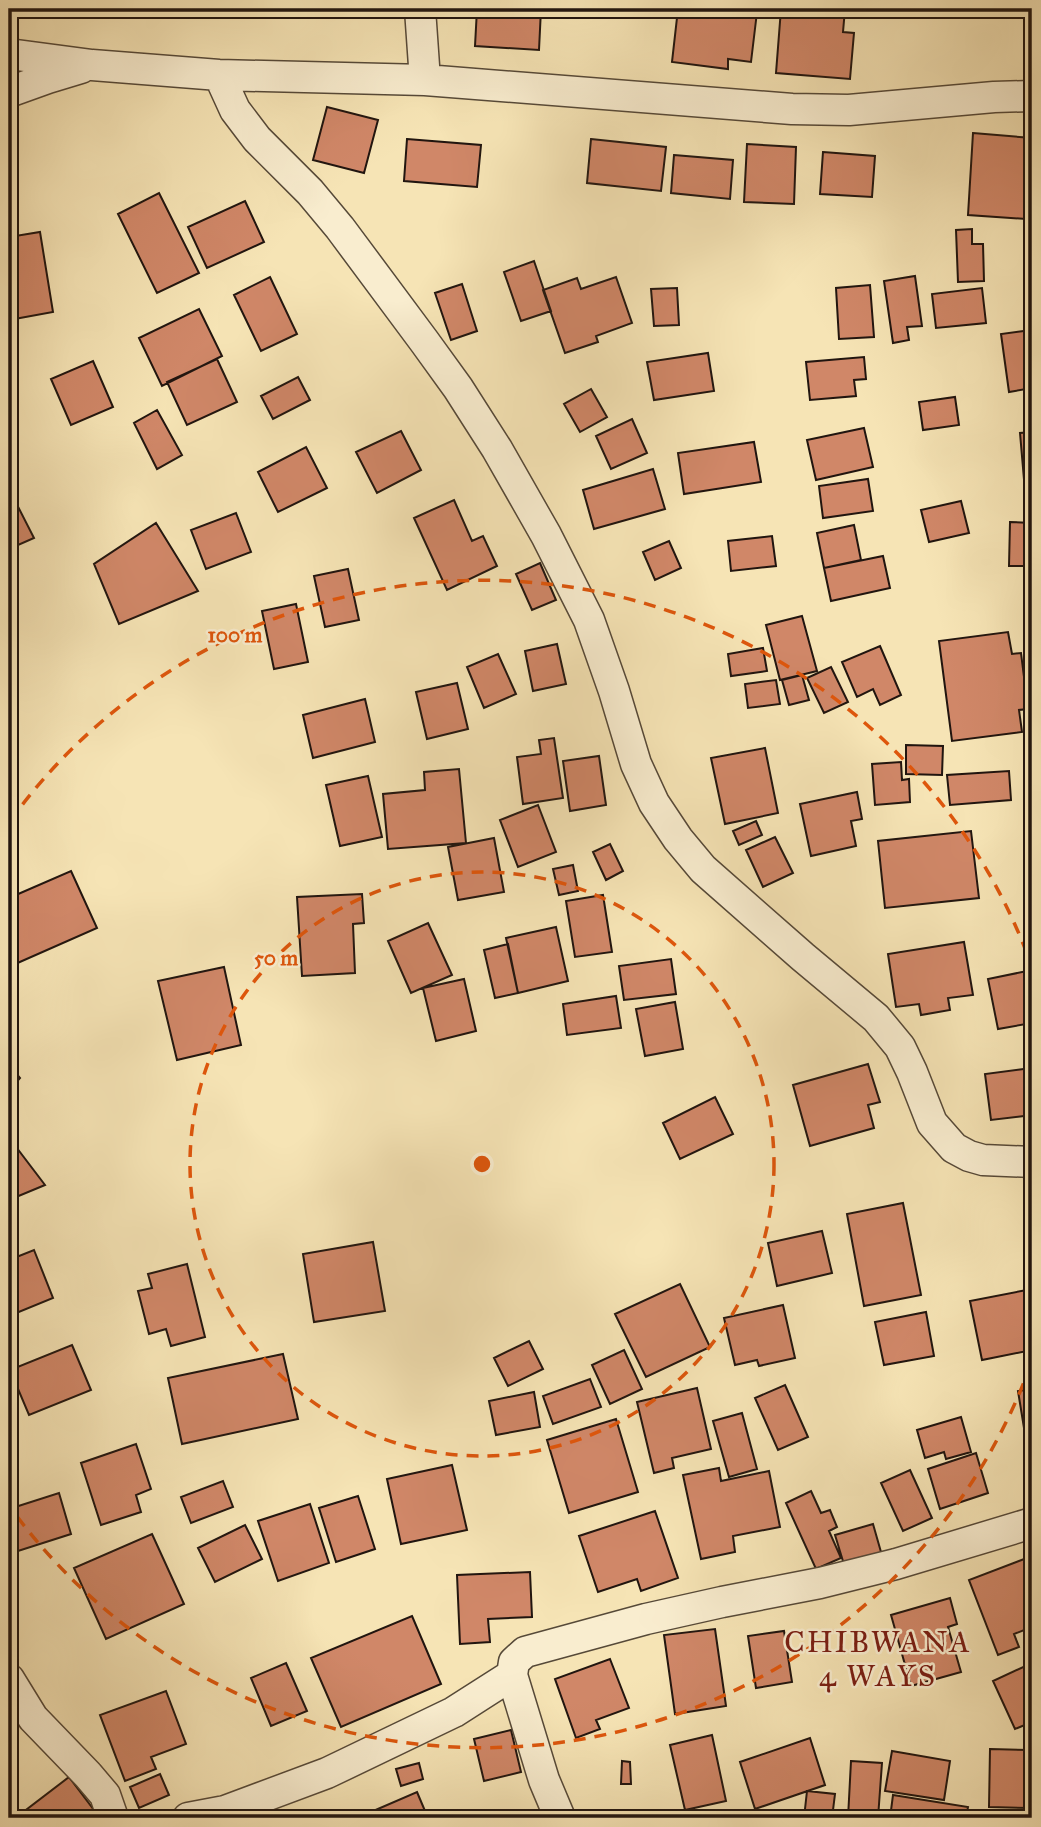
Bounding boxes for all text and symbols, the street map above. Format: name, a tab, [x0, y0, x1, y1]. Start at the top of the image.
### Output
text: 100 m	[208, 622, 263, 648]
text: 50 m	[254, 945, 298, 971]
centre of rings	[470, 1152, 494, 1176]
district label: CHIBWANA 4 WAYS	[784, 1624, 972, 1694]

